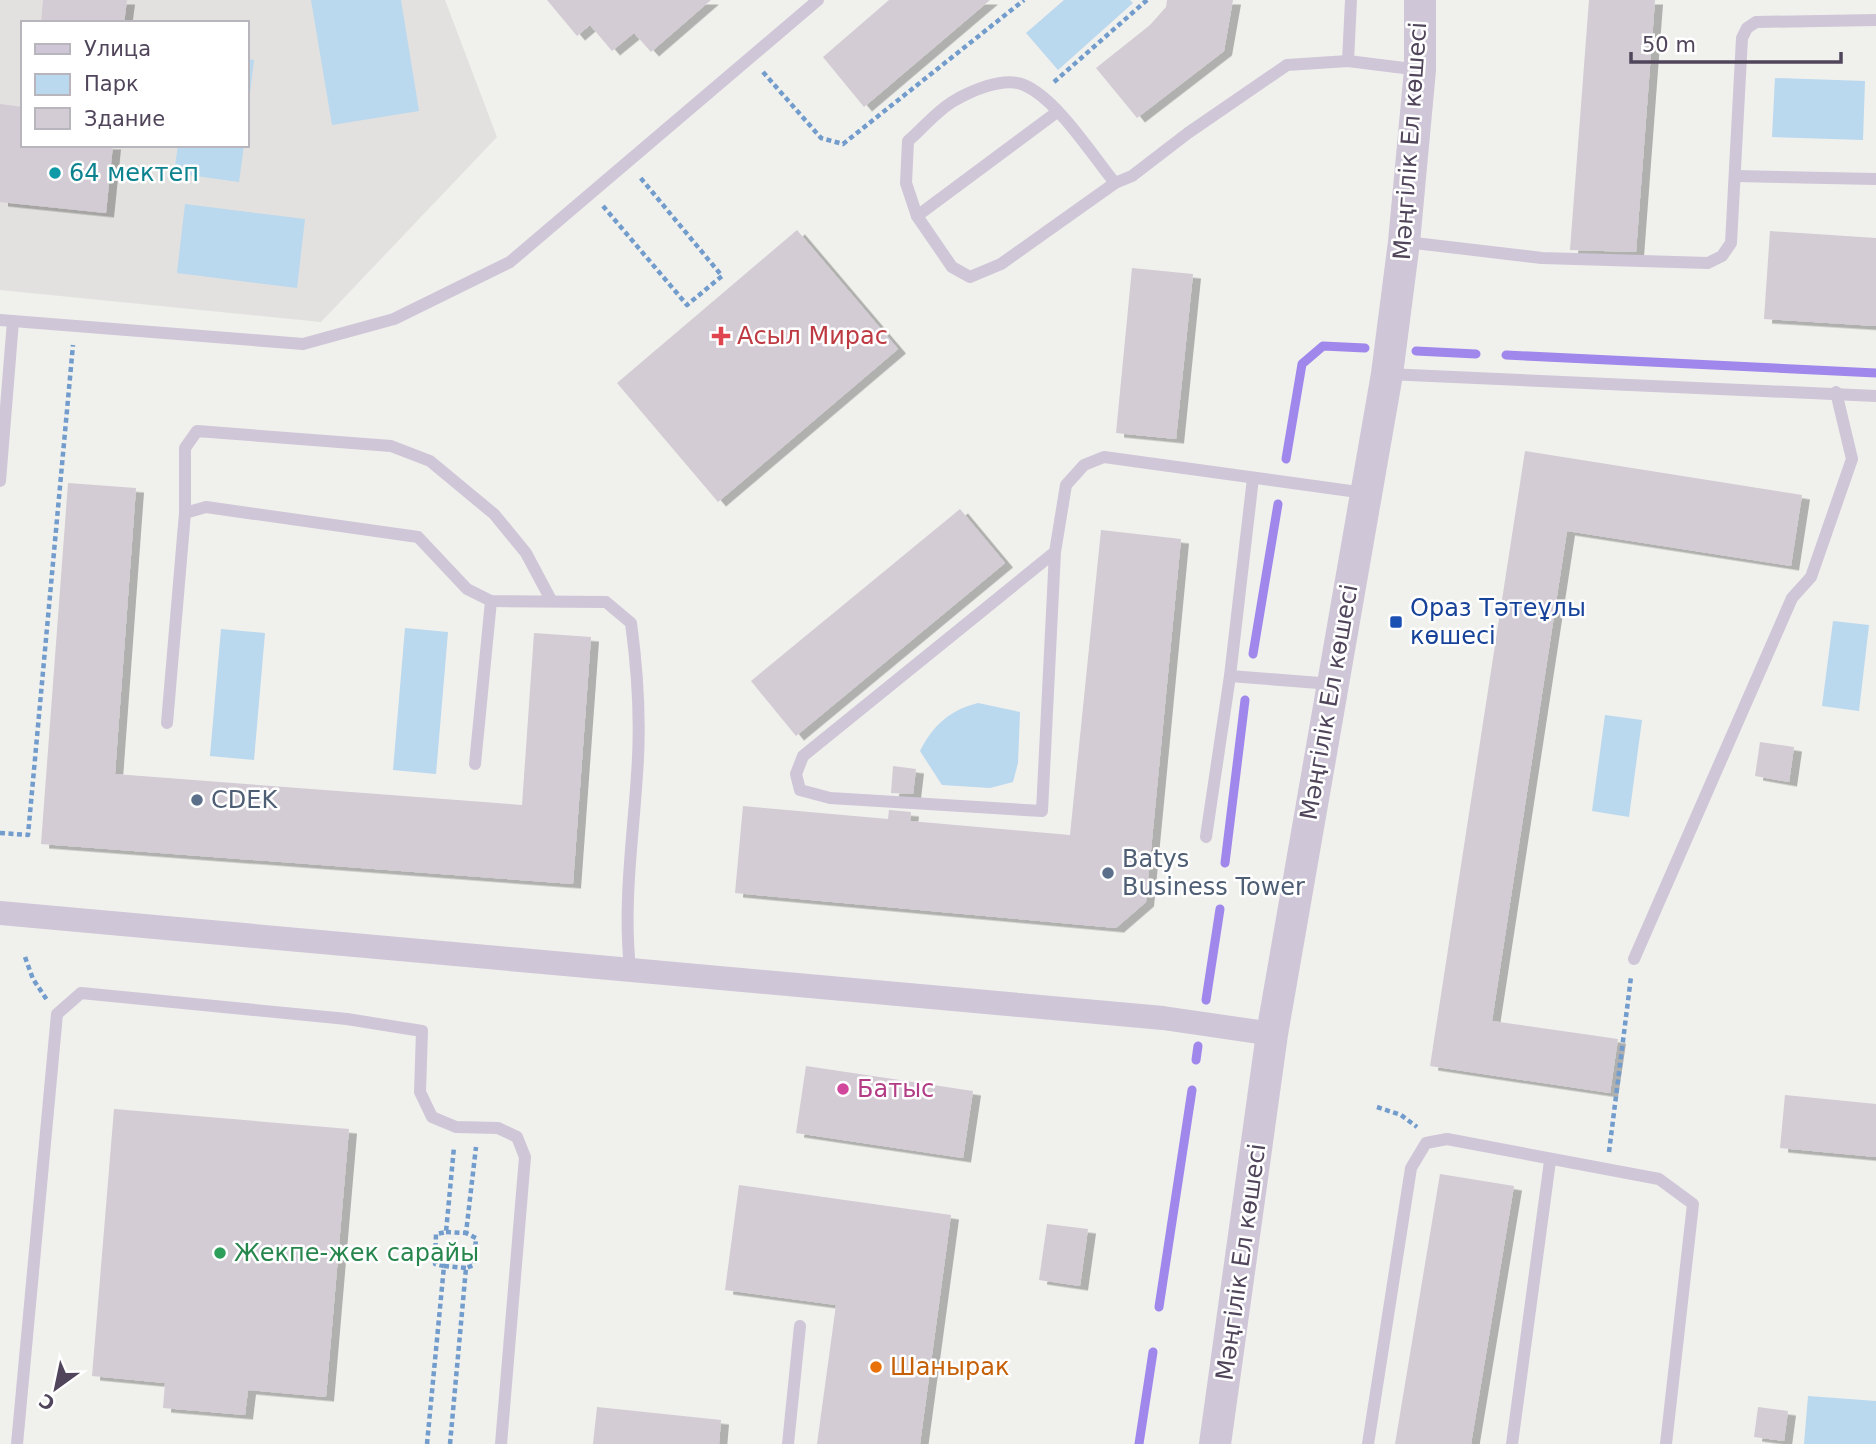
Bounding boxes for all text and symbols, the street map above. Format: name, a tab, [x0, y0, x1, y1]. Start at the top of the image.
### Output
legend	[21, 21, 248, 147]
street label: Мәңгілік Ел көшесі	[1388, 21, 1432, 261]
scale bar	[1631, 21, 1841, 65]
text: 50 m	[1642, 33, 1696, 57]
text: Улица	[84, 37, 151, 61]
text: Парк	[84, 72, 139, 96]
text: Здание	[84, 107, 165, 131]
place label: 64 мектеп	[69, 159, 199, 187]
marker: 64 мектеп	[47, 165, 63, 181]
place label: Асыл Мирас	[737, 322, 888, 350]
marker: Асыл Мирас	[711, 326, 731, 346]
street label: Мәңгілік Ел көшесі	[1294, 582, 1364, 822]
place label: Ораз Тәтеұлы көшесі	[1410, 594, 1586, 650]
marker: Ораз Тәтеұлы көшесі	[1388, 614, 1404, 630]
place label: CDEK	[211, 786, 278, 814]
marker: CDEK	[189, 792, 205, 808]
place label: Batys Business Tower	[1122, 845, 1305, 901]
marker: Batys Business Tower	[1100, 865, 1116, 881]
place label: Батыс	[857, 1075, 934, 1103]
marker: Батыс	[835, 1081, 851, 1097]
street label: Мәңгілік Ел көшесі	[1211, 1142, 1271, 1382]
place label: Жекпе-жек сарайы	[234, 1239, 479, 1267]
marker: Жекпе-жек сарайы	[212, 1245, 228, 1261]
north arrow	[21, 1353, 91, 1423]
place label: Шанырак	[890, 1353, 1009, 1381]
marker: Шанырак	[868, 1359, 884, 1375]
text: С	[35, 1389, 59, 1415]

